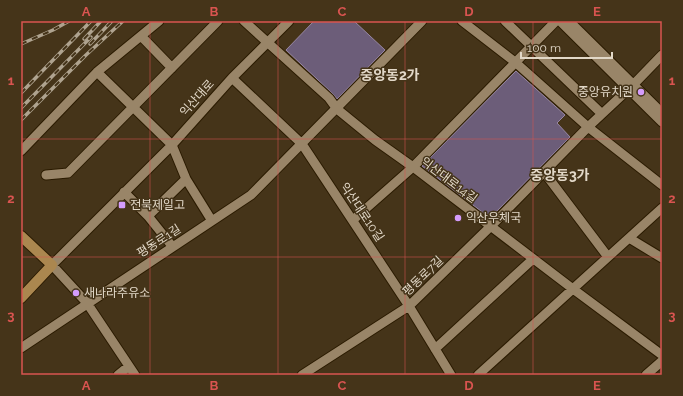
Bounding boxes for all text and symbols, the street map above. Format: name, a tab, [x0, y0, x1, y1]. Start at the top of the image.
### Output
text: A	[82, 4, 91, 19]
text: B	[210, 4, 219, 19]
text: C	[338, 4, 347, 19]
text: D	[464, 4, 474, 19]
text: E	[593, 4, 601, 19]
scale bar	[521, 34, 612, 60]
text: 100 m	[527, 41, 561, 55]
district label: 중앙동2가	[360, 67, 420, 83]
text: 1	[8, 73, 15, 88]
text: 1	[669, 73, 676, 88]
street label: 익산대로	[177, 77, 217, 119]
place label: 중앙유치원	[578, 85, 633, 99]
marker: 중앙유치원	[636, 87, 646, 97]
street label: 익산대로14길	[418, 154, 480, 206]
district label: 중앙동3가	[530, 167, 590, 183]
street label: 익산대로10길	[337, 180, 387, 244]
text: 2	[7, 191, 15, 206]
text: 2	[668, 191, 676, 206]
place label: 전북제일고	[130, 198, 185, 212]
marker: 전북제일고	[117, 200, 127, 210]
place label: 익산우체국	[466, 211, 521, 225]
marker: 익산우체국	[453, 213, 463, 223]
street label: 평동로1길	[135, 222, 183, 260]
street label: 평동로7길	[400, 253, 446, 299]
place label: 새나라주유소	[84, 286, 150, 300]
marker: 새나라주유소	[71, 288, 81, 298]
text: 3	[7, 308, 15, 323]
text: 3	[668, 308, 676, 323]
text: A	[82, 378, 91, 393]
text: B	[210, 378, 219, 393]
text: C	[338, 378, 347, 393]
text: D	[464, 378, 474, 393]
text: E	[593, 378, 601, 393]

